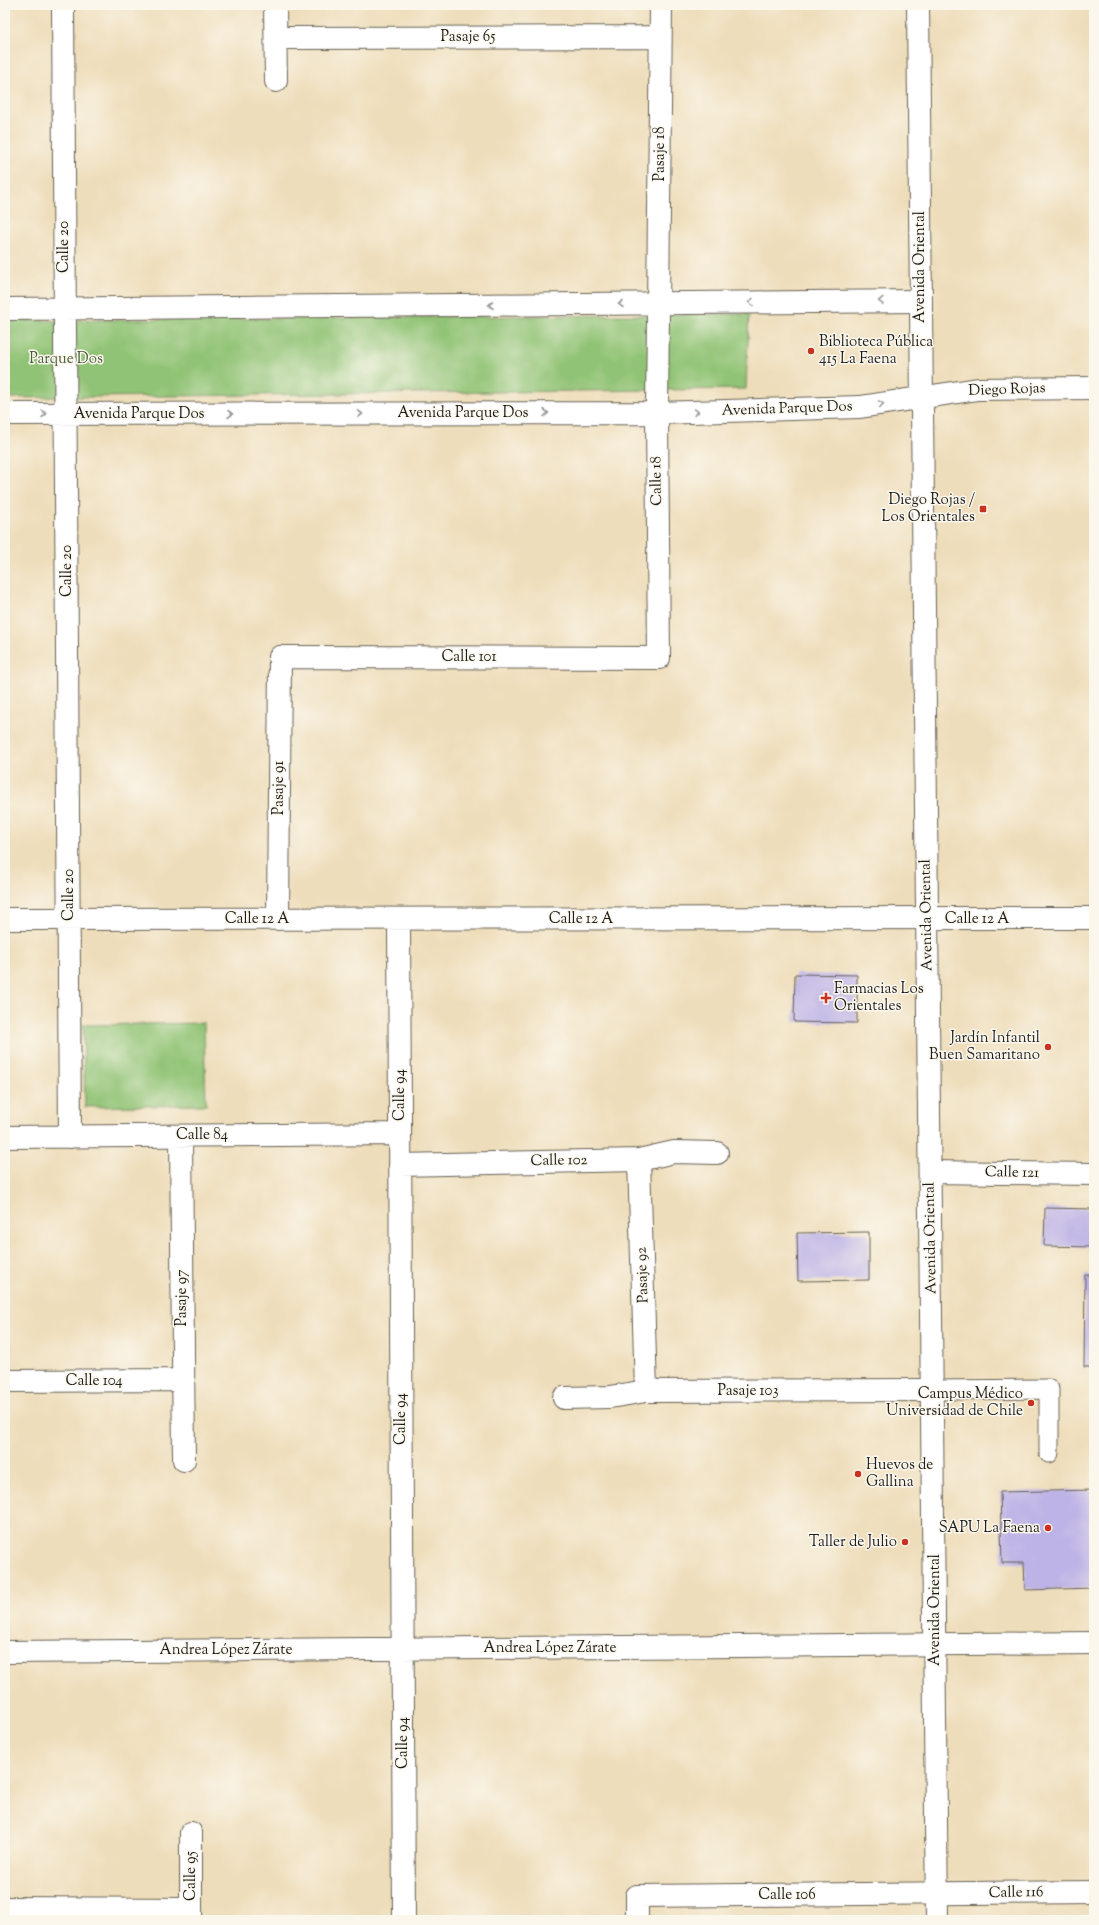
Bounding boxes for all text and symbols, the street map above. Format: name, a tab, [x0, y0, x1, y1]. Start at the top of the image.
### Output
street label: Pasaje 65	[441, 27, 495, 48]
street label: Pasaje 18	[650, 127, 671, 181]
street label: Avenida Oriental	[910, 211, 931, 323]
street label: Calle 20	[54, 221, 75, 273]
one-way arrow	[878, 297, 884, 305]
one-way arrow	[748, 298, 754, 307]
one-way arrow	[618, 300, 624, 308]
one-way arrow	[488, 301, 494, 309]
place label: Biblioteca Pública 415 La Faena	[819, 332, 933, 370]
marker: Biblioteca Pública 415 La Faena	[806, 346, 816, 356]
park label: Parque Dos	[29, 349, 103, 370]
street label: Diego Rojas	[968, 378, 1046, 402]
street label: Avenida Parque Dos	[721, 396, 853, 422]
one-way arrow	[878, 400, 884, 409]
street label: Avenida Parque Dos	[397, 403, 529, 424]
street label: Avenida Parque Dos	[73, 404, 205, 425]
one-way arrow	[693, 408, 699, 416]
one-way arrow	[543, 409, 549, 417]
one-way arrow	[41, 410, 47, 418]
one-way arrow	[227, 410, 233, 418]
one-way arrow	[357, 410, 363, 418]
street label: Calle 18	[646, 456, 668, 506]
place label: Diego Rojas / Los Orientales	[881, 490, 975, 528]
marker: Diego Rojas / Los Orientales	[978, 504, 988, 514]
street label: Calle 20	[57, 545, 78, 597]
street label: Calle 101	[441, 647, 497, 668]
street label: Pasaje 91	[269, 761, 290, 815]
street label: Avenida Oriental	[916, 859, 938, 971]
street label: Calle 20	[59, 869, 80, 921]
street label: Calle 12 A	[225, 909, 289, 930]
street label: Calle 12 A	[549, 909, 613, 930]
street label: Calle 12 A	[945, 909, 1009, 930]
place label: Farmacias Los Orientales	[834, 979, 924, 1017]
marker: Farmacias Los Orientales	[821, 993, 831, 1003]
place label: Jardín Infantil Buen Samaritano	[929, 1028, 1040, 1066]
marker: Jardín Infantil Buen Samaritano	[1043, 1042, 1053, 1052]
street label: Calle 94	[390, 1069, 411, 1121]
street label: Calle 84	[176, 1125, 228, 1146]
street label: Calle 102	[530, 1150, 588, 1172]
street label: Calle 121	[985, 1162, 1039, 1184]
street label: Avenida Oriental	[920, 1182, 942, 1294]
street label: Pasaje 92	[632, 1246, 654, 1304]
street label: Pasaje 97	[172, 1269, 193, 1326]
street label: Calle 104	[66, 1371, 123, 1392]
street label: Pasaje 103	[717, 1381, 779, 1402]
place label: Campus Médico Universidad de Chile	[886, 1384, 1023, 1422]
street label: Calle 94	[391, 1393, 412, 1445]
marker: Campus Médico Universidad de Chile	[1026, 1398, 1036, 1408]
place label: Huevos de Gallina	[866, 1455, 933, 1493]
marker: Huevos de Gallina	[853, 1469, 863, 1479]
place label: SAPU La Faena	[939, 1518, 1040, 1539]
marker: SAPU La Faena	[1043, 1523, 1053, 1533]
place label: Taller de Julio	[809, 1532, 897, 1553]
marker: Taller de Julio	[900, 1537, 910, 1547]
street label: Avenida Oriental	[925, 1554, 946, 1666]
street label: Andrea López Zárate	[484, 1638, 616, 1659]
street label: Andrea López Zárate	[160, 1640, 292, 1661]
street label: Calle 94	[393, 1717, 414, 1769]
street label: Calle 95	[181, 1851, 202, 1901]
street label: Calle 116	[988, 1882, 1044, 1904]
street label: Calle 106	[758, 1885, 816, 1906]

